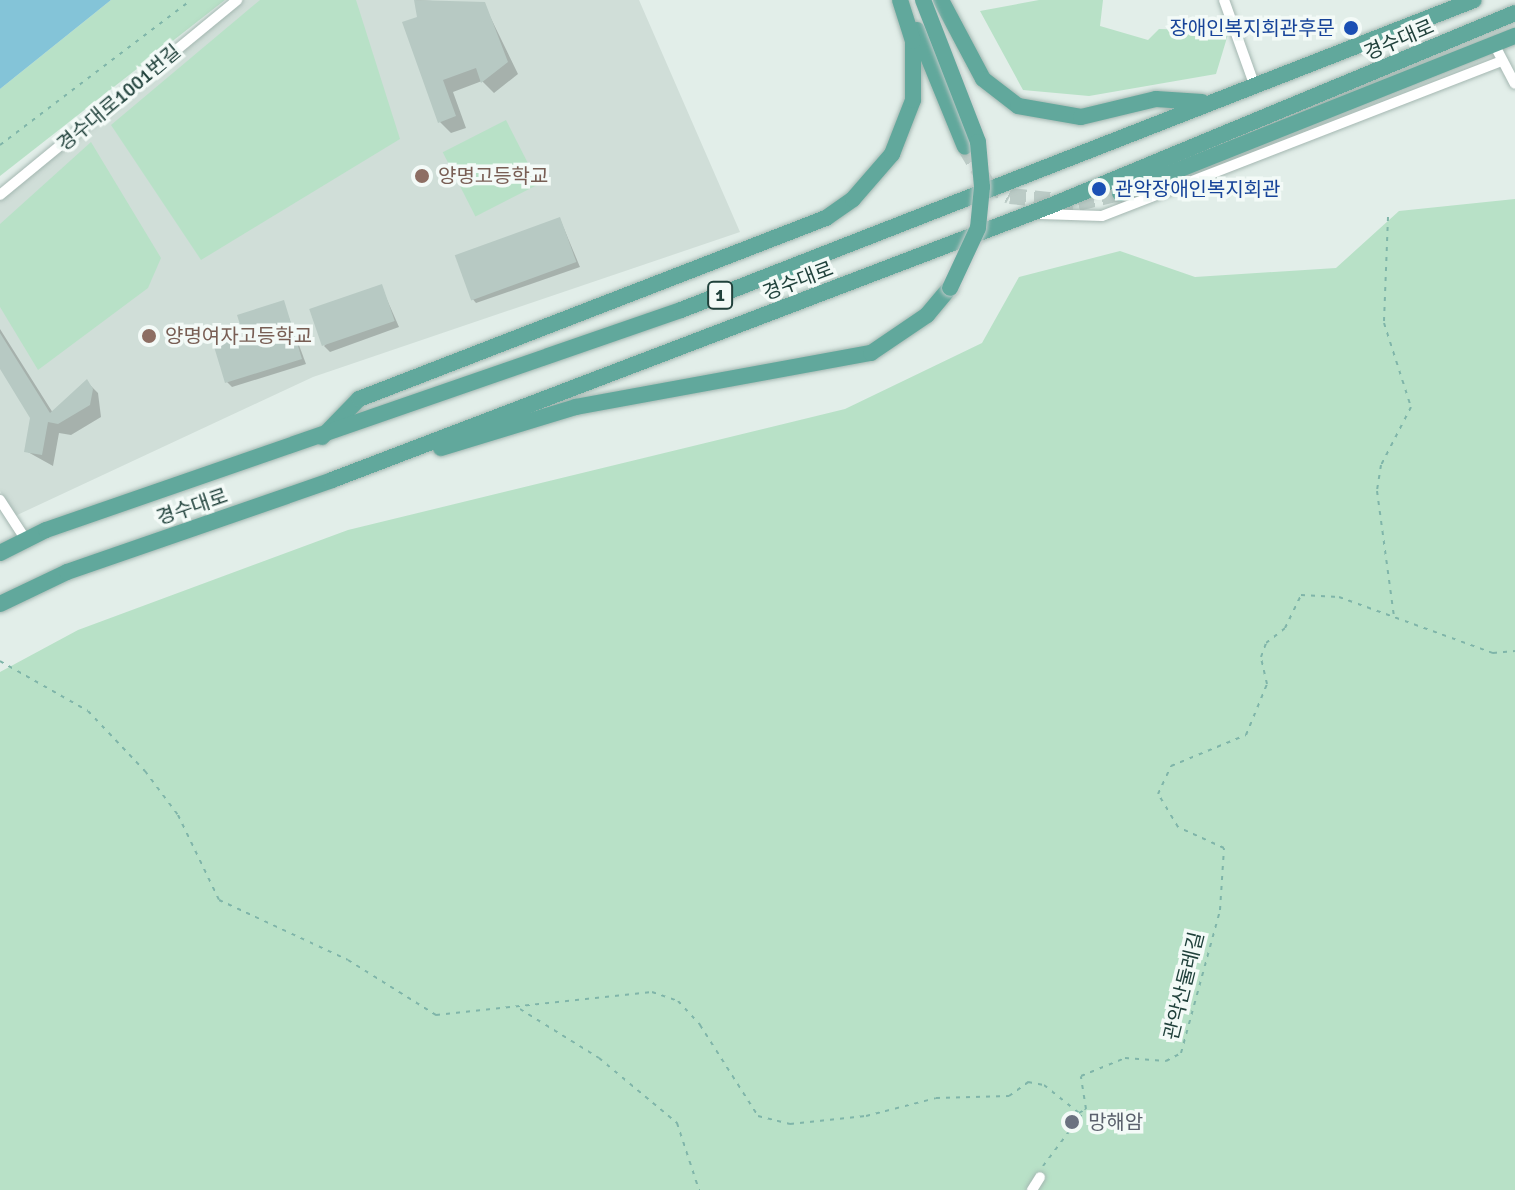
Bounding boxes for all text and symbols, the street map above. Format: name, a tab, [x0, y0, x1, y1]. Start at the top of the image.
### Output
street label: 경수대로	[1360, 15, 1438, 65]
place label: 장애인복지회관후문	[1169, 16, 1335, 40]
marker: 장애인복지회관후문	[1342, 19, 1360, 37]
street label: 경수대로1001번길	[52, 39, 186, 157]
place label: 양명고등학교	[438, 164, 548, 188]
marker: 양명고등학교	[413, 167, 431, 185]
place label: 관악장애인복지회관	[1115, 177, 1281, 201]
marker: 관악장애인복지회관	[1090, 180, 1108, 198]
street label: 경수대로	[759, 257, 837, 305]
road number: 1	[706, 281, 734, 309]
place label: 양명여자고등학교	[165, 324, 312, 348]
marker: 양명여자고등학교	[140, 327, 158, 345]
street label: 경수대로	[153, 484, 231, 530]
street label: 관악산둘레길	[1159, 930, 1209, 1042]
place label: 망해암	[1088, 1110, 1143, 1134]
marker: 망해암	[1063, 1113, 1081, 1131]

